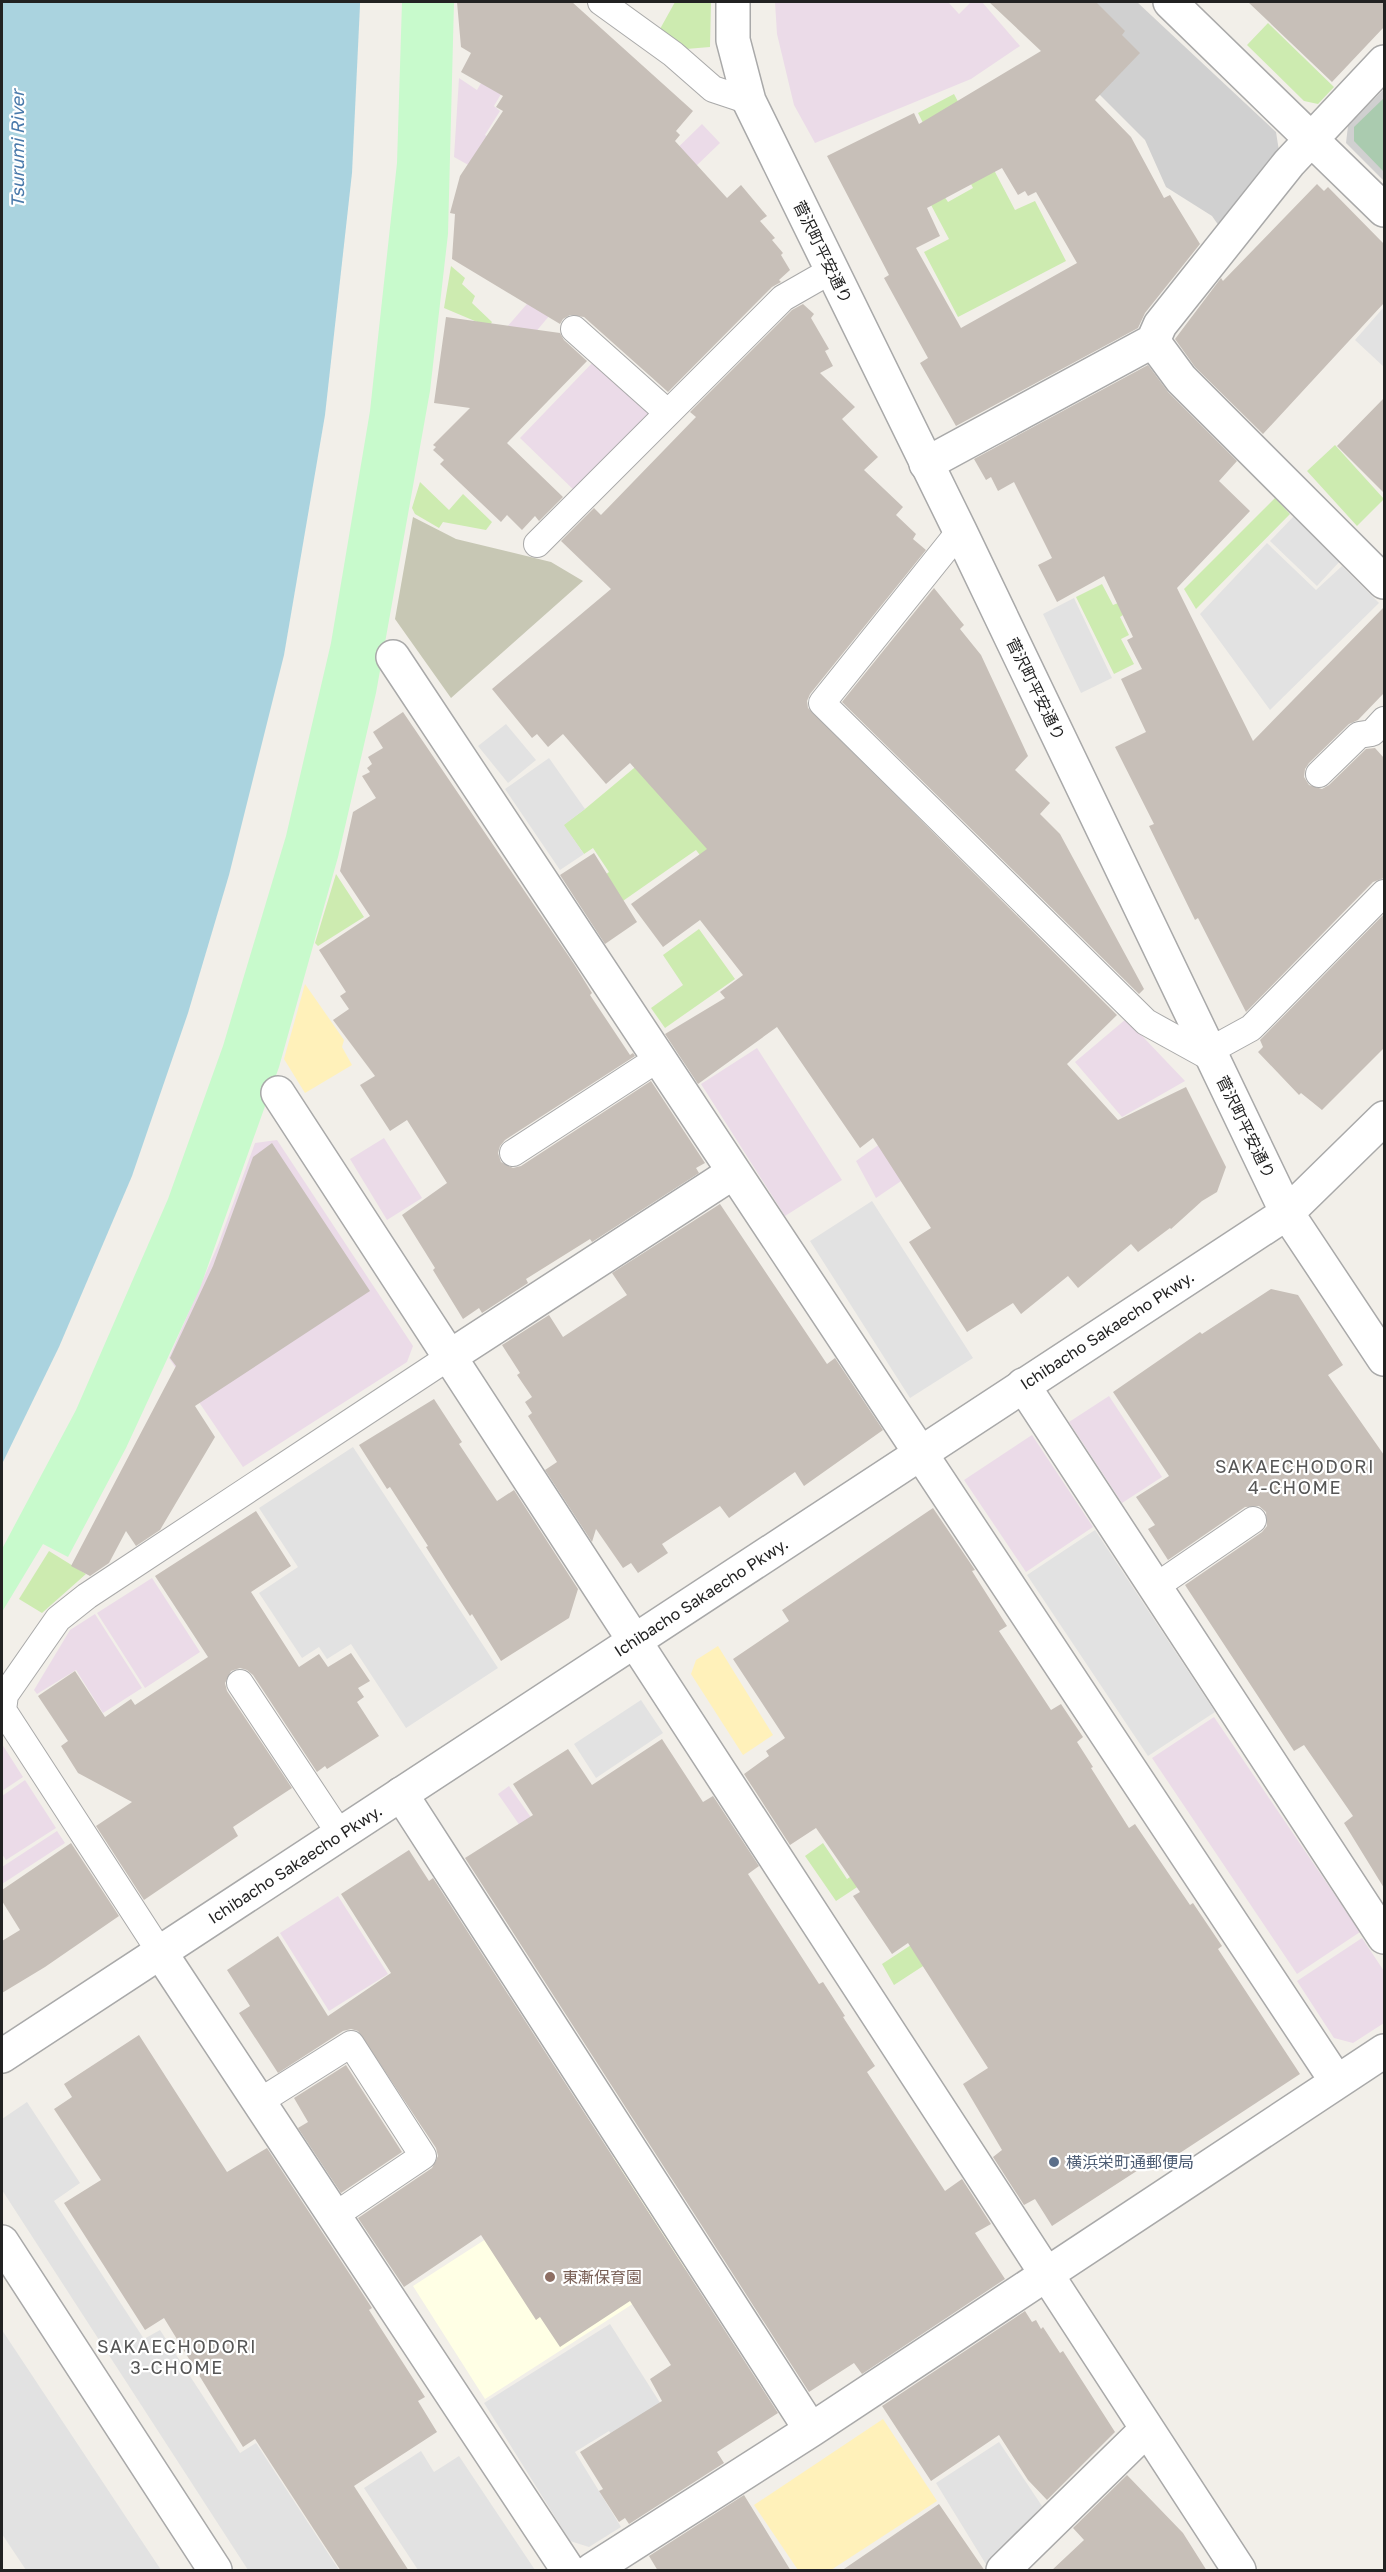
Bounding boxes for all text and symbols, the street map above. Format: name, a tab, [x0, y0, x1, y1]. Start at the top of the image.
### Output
water label: Tsurumi River	[6, 87, 28, 208]
street label: 菅沢町平安通り	[789, 197, 857, 307]
street label: 菅沢町平安通り	[1002, 634, 1070, 744]
street label: 菅沢町平安通り	[1212, 1072, 1280, 1182]
street label: Ichibacho Sakaecho Pkwy.	[1016, 1266, 1198, 1394]
district label: SAKAECHODORI 4-CHOME	[1215, 1455, 1375, 1498]
street label: Ichibacho Sakaecho Pkwy.	[610, 1533, 792, 1661]
street label: Ichibacho Sakaecho Pkwy.	[204, 1800, 386, 1928]
place label: 横浜栄町通郵便局	[1066, 2152, 1194, 2172]
marker: 横浜栄町通郵便局	[1047, 2155, 1061, 2169]
place label: 東漸保育園	[562, 2267, 642, 2287]
marker: 東漸保育園	[543, 2270, 557, 2284]
district label: SAKAECHODORI 3-CHOME	[97, 2335, 257, 2378]

